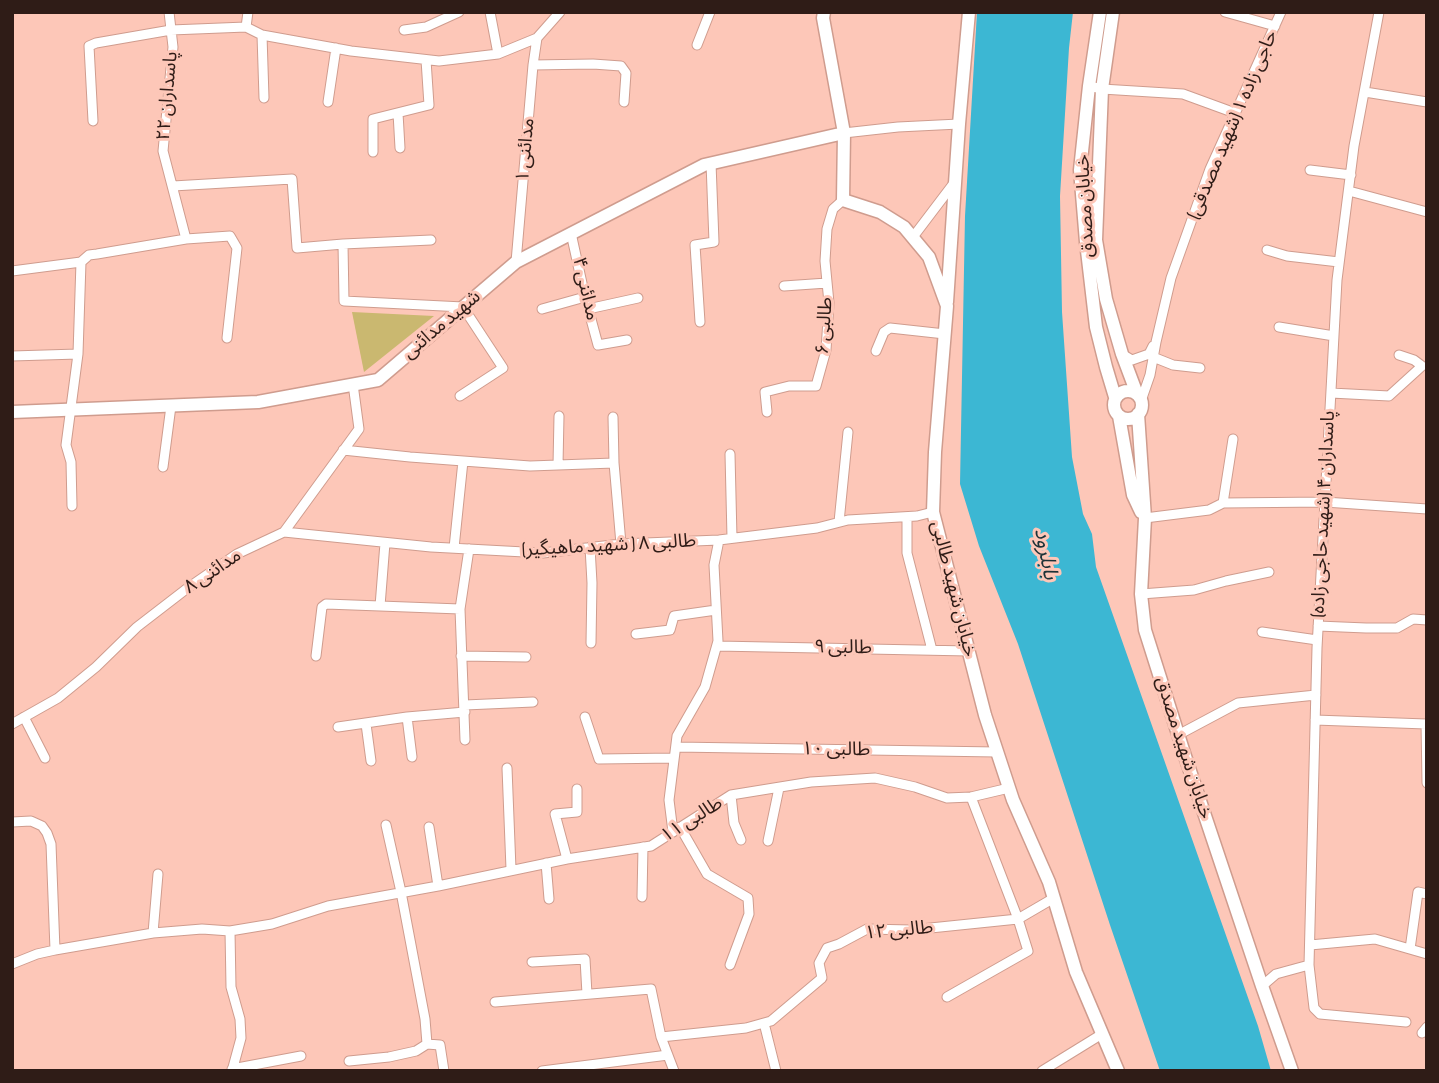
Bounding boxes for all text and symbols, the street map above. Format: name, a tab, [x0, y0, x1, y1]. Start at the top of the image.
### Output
street label: حاجی زاده ۱ (شهید مصدقی)	[1183, 27, 1283, 223]
street label: پاسداران ۲۲	[153, 50, 183, 142]
street label: مدائنی ۱	[512, 117, 540, 183]
street label: خیابان مصدق	[1072, 154, 1100, 258]
street label: مدائنی ۴	[567, 255, 603, 323]
street label: شهید مدائنی	[398, 286, 486, 364]
street label: طالبی ۶	[812, 296, 838, 356]
street label: پاسداران ۴ (شهید حاجی زاده)	[1307, 410, 1341, 618]
street label: خیابان شهید طالبی	[925, 519, 981, 659]
water label: بابلرود	[1028, 526, 1062, 582]
street label: طالبی ۸ ( شهید ماهیگیر)	[521, 530, 697, 562]
street label: مدائنی ۸	[180, 545, 246, 599]
street label: طالبی ۹	[814, 636, 872, 660]
street label: خیابان شهید مصدق	[1149, 674, 1217, 822]
street label: طالبی ۱۰	[802, 738, 870, 762]
street label: طالبی ۱۱	[657, 792, 727, 848]
street label: طالبی ۱۲	[864, 917, 934, 945]

